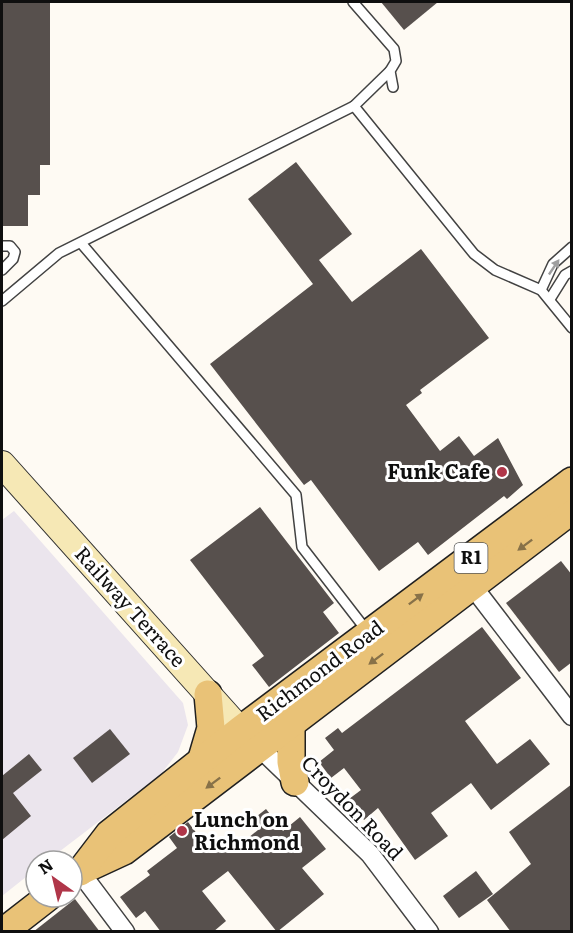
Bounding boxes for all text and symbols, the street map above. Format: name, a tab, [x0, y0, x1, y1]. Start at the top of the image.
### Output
one-way arrow	[548, 259, 560, 275]
place label: Funk Cafe	[387, 455, 490, 485]
marker: Funk Cafe	[495, 465, 509, 479]
street label: Railway Terrace	[69, 539, 194, 673]
one-way arrow	[517, 539, 533, 551]
road number: R1	[454, 543, 488, 573]
one-way arrow	[409, 594, 424, 606]
street label: Richmond Road	[249, 611, 389, 727]
one-way arrow	[368, 652, 384, 665]
street label: Croydon Road	[296, 748, 411, 866]
one-way arrow	[206, 777, 221, 789]
place label: Lunch on Richmond	[194, 803, 300, 856]
marker: Lunch on Richmond	[175, 824, 189, 838]
north arrow	[24, 849, 84, 909]
text: N	[33, 852, 57, 879]

